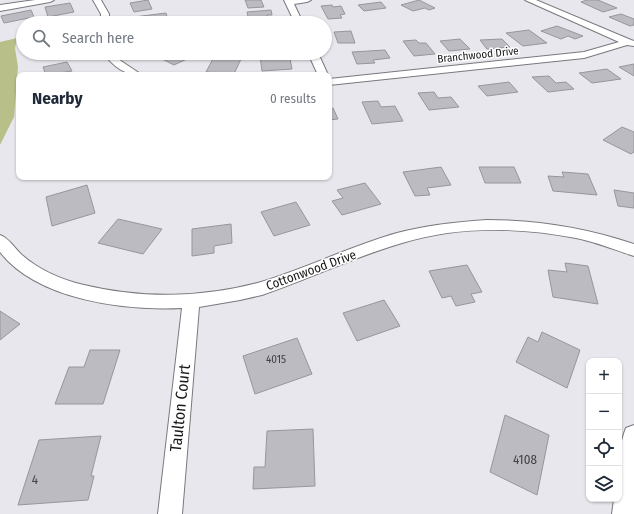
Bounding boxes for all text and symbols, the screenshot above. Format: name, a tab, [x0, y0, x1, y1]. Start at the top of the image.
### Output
search box	[16, 16, 332, 60]
icon: search	[30, 27, 52, 49]
text: Search here	[62, 29, 134, 47]
street label: Branchwood Drive	[437, 44, 519, 66]
text: Nearby	[32, 88, 83, 109]
text: 0 results	[270, 91, 316, 106]
street label: Cottonwood Drive	[264, 247, 358, 293]
house number: 4015	[266, 353, 286, 366]
map controls	[586, 358, 622, 502]
button: +	[586, 358, 622, 394]
street label: Taulton Court	[166, 362, 194, 453]
button: −	[586, 394, 622, 430]
button: locate	[586, 430, 622, 466]
house number: 4108	[513, 452, 537, 467]
button: layers	[586, 466, 622, 502]
house number: 4	[32, 472, 38, 487]

